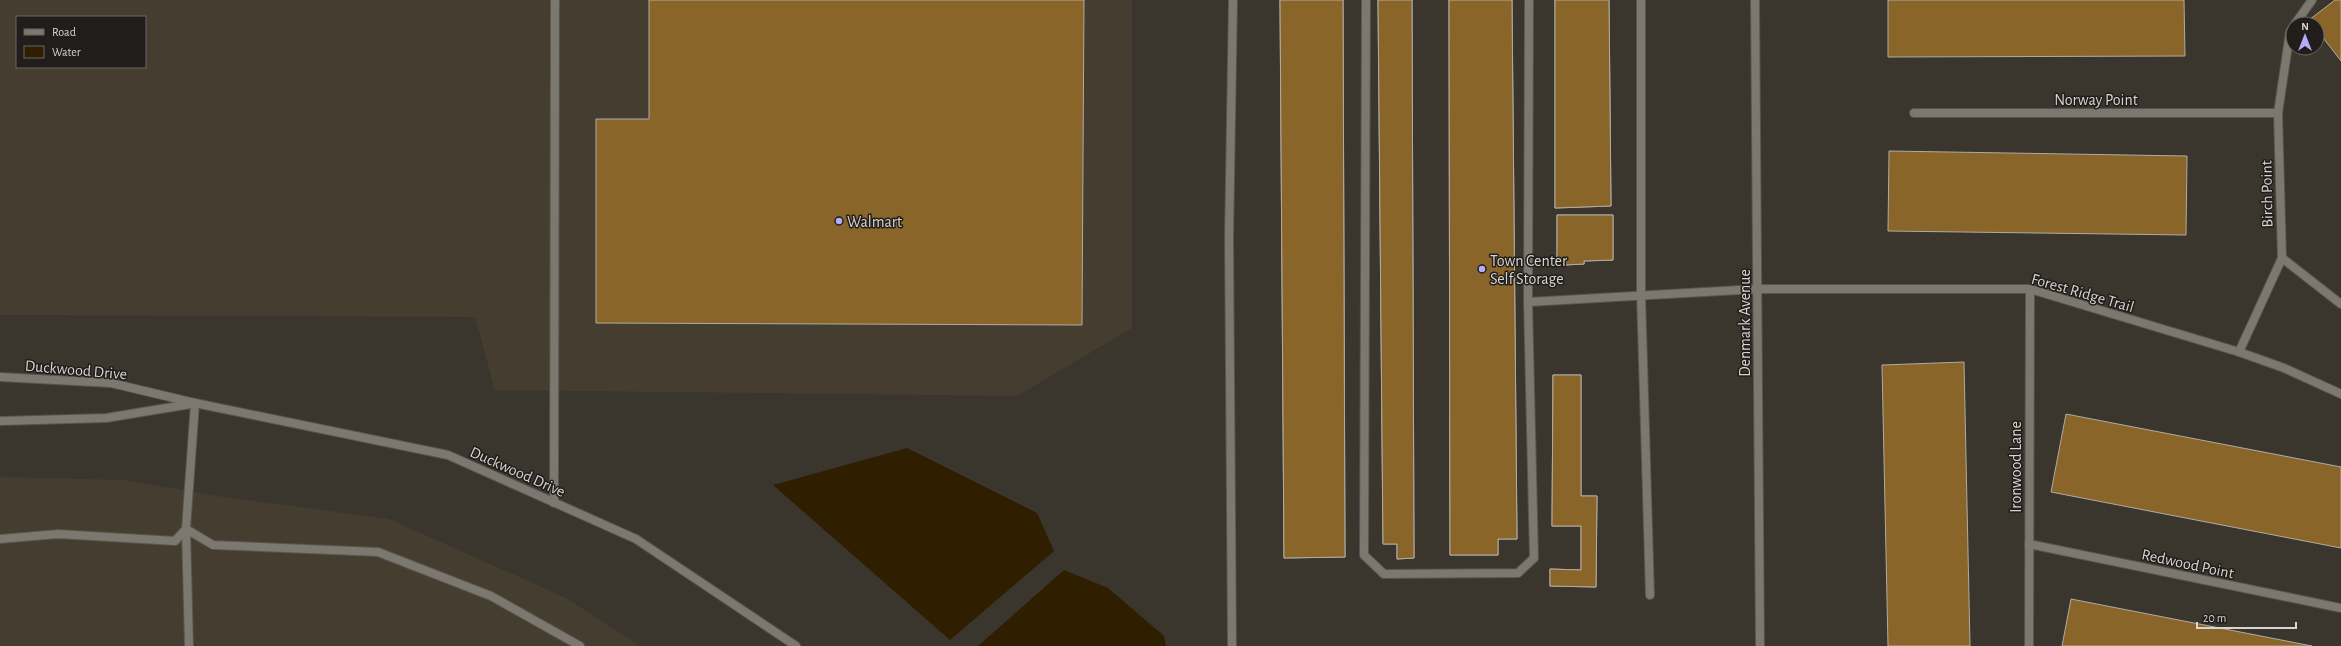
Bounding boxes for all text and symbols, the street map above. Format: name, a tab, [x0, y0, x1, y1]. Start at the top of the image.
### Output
legend	[16, 16, 146, 68]
north arrow	[2285, 16, 2325, 56]
text: N	[2301, 21, 2309, 32]
text: Road	[52, 26, 76, 38]
text: Water	[52, 46, 81, 58]
street label: Norway Point	[2054, 92, 2138, 109]
street label: Birch Point	[2258, 160, 2276, 228]
place label: Walmart	[847, 214, 902, 230]
marker: Walmart	[834, 216, 844, 226]
place label: Town Center Self Storage	[1490, 253, 1568, 287]
marker: Town Center Self Storage	[1477, 264, 1487, 274]
street label: Denmark Avenue	[1737, 269, 1753, 377]
street label: Forest Ridge Trail	[2029, 271, 2136, 315]
street label: Duckwood Drive	[24, 358, 128, 382]
street label: Ironwood Lane	[2008, 421, 2024, 513]
street label: Duckwood Drive	[468, 444, 568, 500]
street label: Redwood Point	[2140, 546, 2235, 582]
scale bar	[2197, 604, 2296, 630]
text: 20 m	[2203, 612, 2226, 624]

